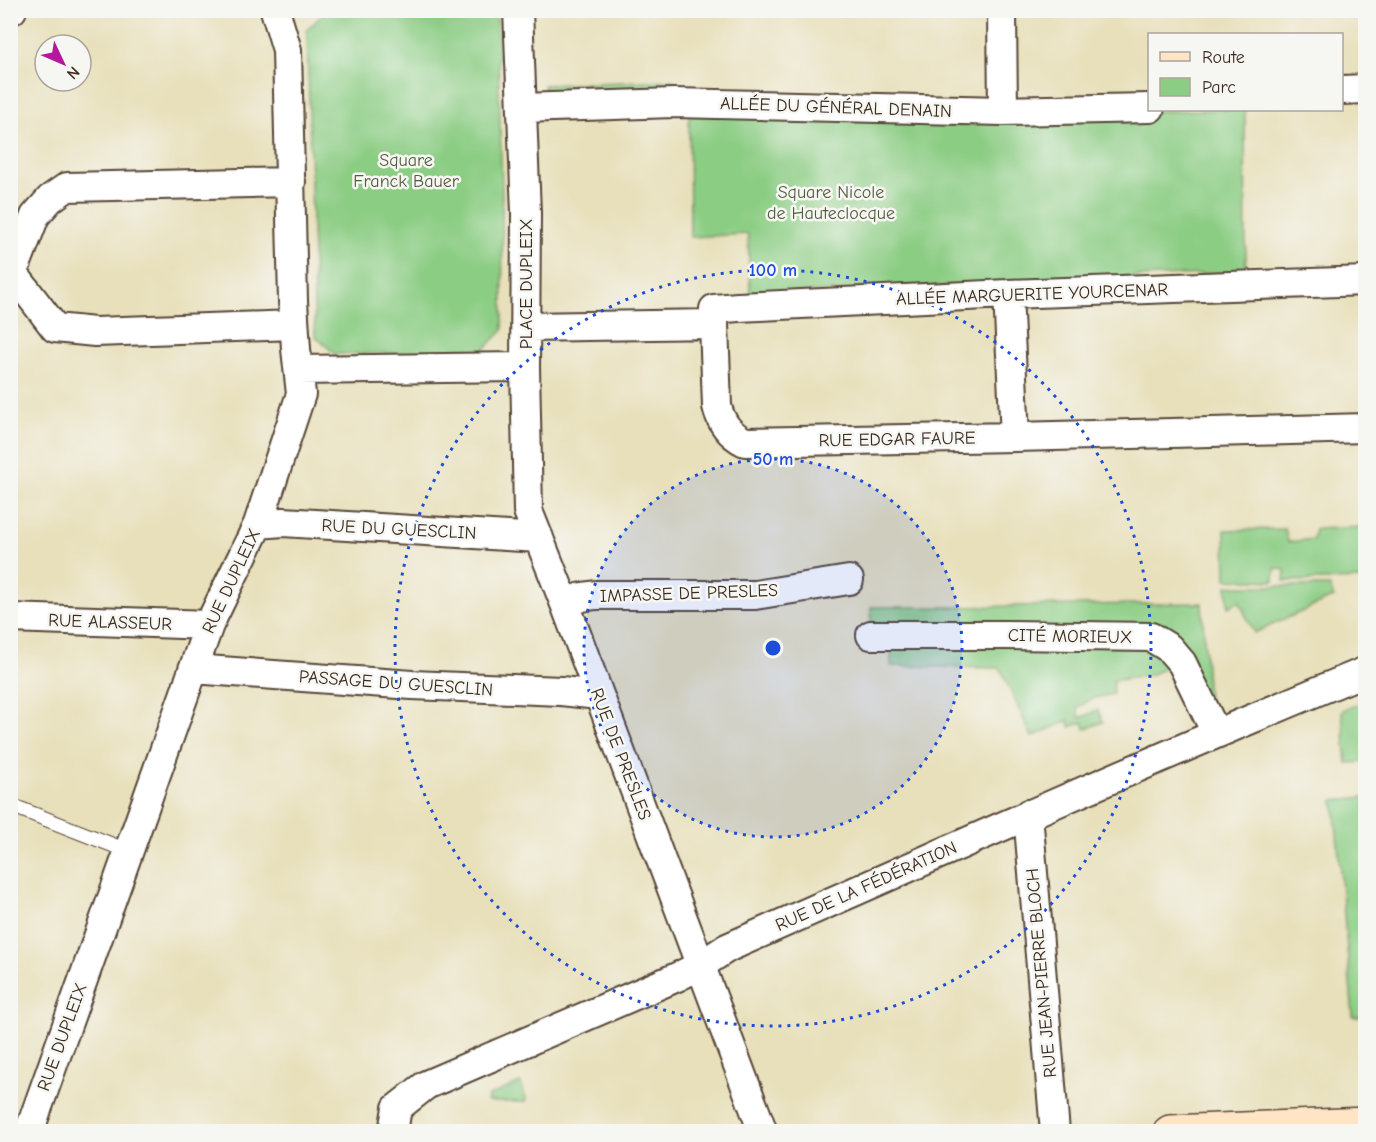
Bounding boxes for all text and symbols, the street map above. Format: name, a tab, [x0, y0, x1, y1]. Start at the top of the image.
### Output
north arrow	[33, 33, 93, 93]
legend	[1148, 33, 1343, 111]
text: Route	[1202, 47, 1245, 68]
text: N	[63, 63, 83, 83]
text: Parc	[1202, 77, 1236, 98]
street label: ALLÉE DU GÉNÉRAL DENAIN	[720, 92, 952, 122]
park label: Square Franck Bauer	[353, 150, 460, 192]
park label: Square Nicole de Hauteclocque	[767, 182, 895, 224]
street label: PLACE DUPLEIX	[516, 219, 537, 349]
text: 100 m	[749, 260, 797, 281]
street label: ALLÉE MARGUERITE YOURCENAR	[896, 278, 1169, 310]
street label: RUE EDGAR FAURE	[818, 428, 976, 451]
text: 50 m	[753, 449, 793, 470]
street label: RUE DU GUESCLIN	[321, 515, 477, 544]
street label: RUE DUPLEIX	[198, 526, 265, 637]
street label: IMPASSE DE PRESLES	[600, 580, 779, 607]
street label: RUE ALASSEUR	[48, 610, 173, 635]
street label: CITÉ MORIEUX	[1008, 624, 1132, 648]
centre of rings	[763, 638, 783, 658]
street label: PASSAGE DU GUESCLIN	[298, 666, 494, 701]
street label: RUE DE PRESLES	[586, 685, 655, 823]
street label: RUE DE LA FÉDÉRATION	[772, 836, 960, 936]
street label: RUE JEAN-PIERRE BLOCH	[1022, 867, 1061, 1079]
street label: RUE DUPLEIX	[33, 980, 92, 1094]

